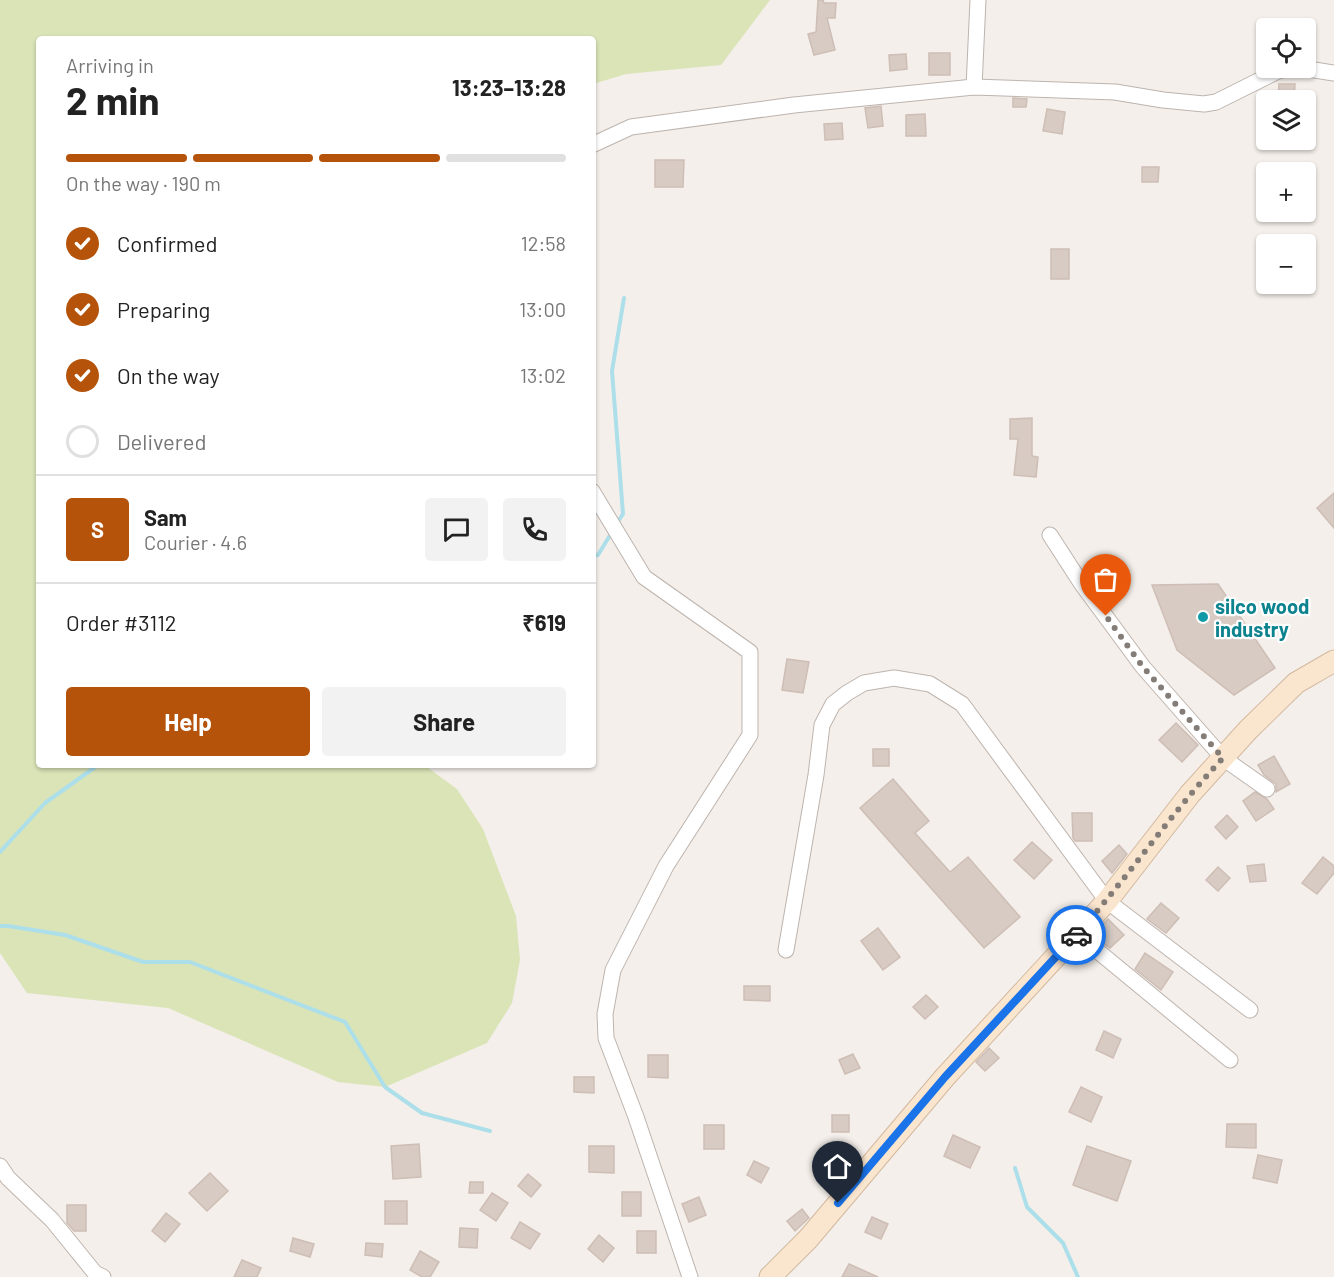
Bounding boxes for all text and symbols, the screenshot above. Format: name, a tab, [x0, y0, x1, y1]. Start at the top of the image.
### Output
map controls	[1256, 18, 1316, 294]
button: locate	[1256, 18, 1316, 78]
text: Arriving in	[66, 53, 154, 77]
text: 13:23–13:28	[452, 74, 566, 100]
text: 2 min	[66, 76, 159, 123]
button: layers	[1256, 90, 1316, 150]
button: +	[1256, 162, 1316, 222]
text: On the way · 190 m	[66, 171, 221, 195]
icon: check	[66, 227, 99, 260]
text: Confirmed	[117, 230, 217, 256]
text: 12:58	[521, 231, 566, 255]
button: −	[1256, 234, 1316, 294]
icon: check	[66, 293, 99, 326]
text: Preparing	[117, 296, 210, 322]
text: 13:00	[519, 297, 566, 321]
icon: check	[66, 359, 99, 392]
text: On the way	[117, 362, 220, 388]
text: 13:02	[520, 363, 566, 387]
text: Delivered	[117, 428, 206, 454]
button: chat	[425, 498, 488, 561]
button: phone	[503, 498, 566, 561]
text: Sam	[144, 504, 187, 530]
text: S	[91, 516, 104, 542]
text: Courier · 4.6	[144, 530, 247, 554]
pin	[1080, 554, 1131, 616]
icon: bag	[1089, 563, 1122, 596]
place label: silco wood industry	[1215, 594, 1309, 641]
text: Order #3112	[66, 609, 177, 635]
text: ₹619	[522, 609, 566, 635]
marker: silco wood industry	[1196, 610, 1210, 624]
button: Help	[66, 687, 310, 756]
button: Share	[322, 687, 566, 756]
courier	[1046, 905, 1106, 965]
icon: car	[1060, 919, 1093, 952]
pin	[812, 1141, 863, 1203]
icon: home	[821, 1150, 854, 1183]

